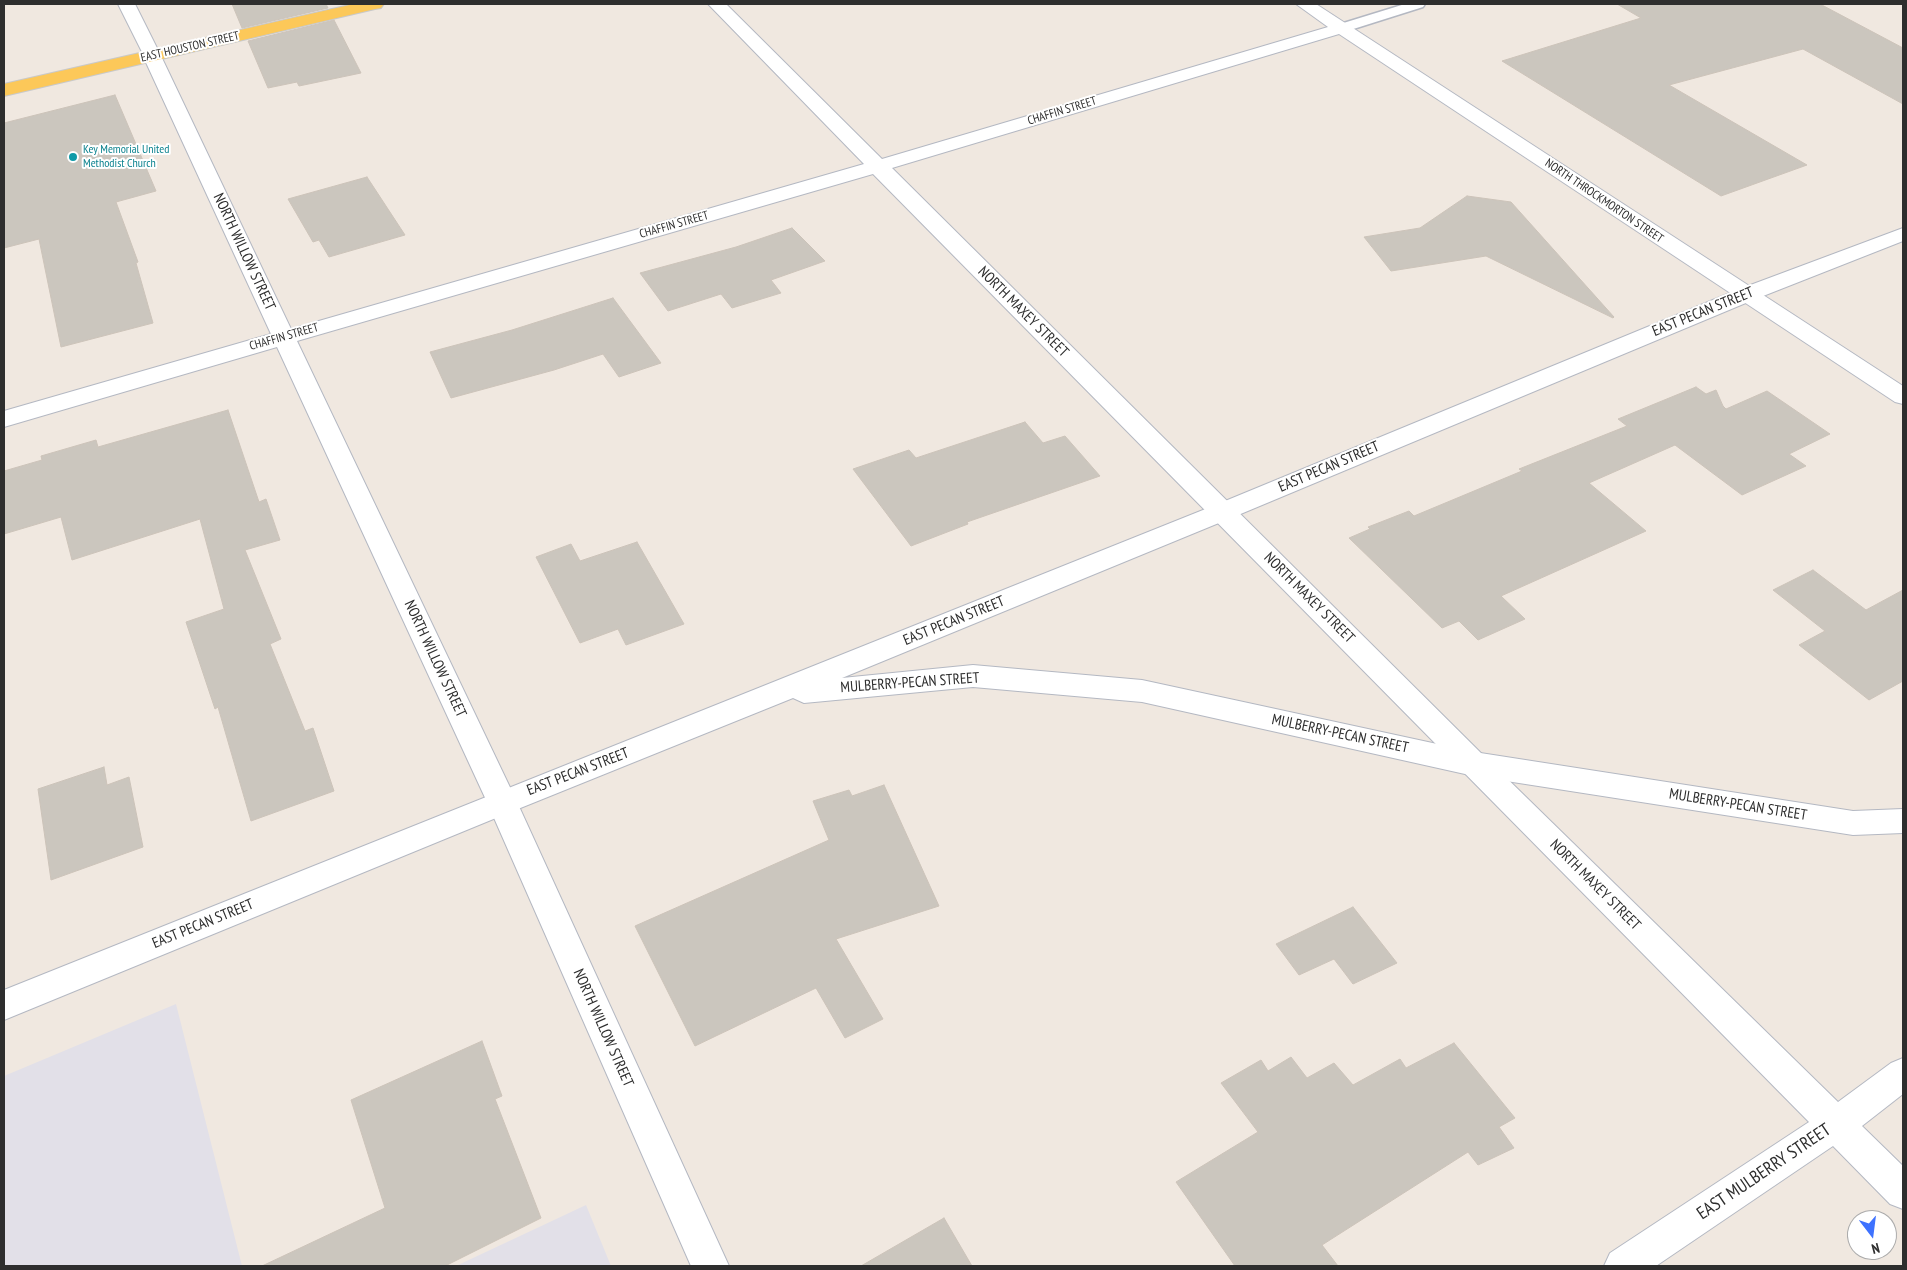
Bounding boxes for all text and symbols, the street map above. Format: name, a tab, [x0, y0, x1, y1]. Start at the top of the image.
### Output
street label: EAST HOUSTON STREET	[139, 29, 241, 65]
street label: CHAFFIN STREET	[1026, 94, 1098, 128]
place label: Key Memorial United Methodist Church	[83, 143, 169, 171]
marker: Key Memorial United Methodist Church	[67, 151, 79, 163]
street label: NORTH THROCKMORTON STREET	[1542, 156, 1666, 246]
street label: NORTH WILLOW STREET	[209, 191, 279, 313]
street label: CHAFFIN STREET	[638, 208, 710, 242]
street label: NORTH MAXEY STREET	[974, 263, 1072, 361]
street label: EAST PECAN STREET	[1650, 283, 1756, 341]
street label: CHAFFIN STREET	[248, 320, 320, 354]
street label: EAST PECAN STREET	[1276, 438, 1382, 496]
street label: NORTH MAXEY STREET	[1260, 549, 1358, 647]
street label: EAST PECAN STREET	[901, 592, 1007, 650]
street label: NORTH WILLOW STREET	[400, 598, 470, 720]
street label: MULBERRY-PECAN STREET	[840, 669, 980, 697]
street label: MULBERRY-PECAN STREET	[1270, 711, 1410, 757]
street label: EAST PECAN STREET	[524, 744, 632, 800]
street label: MULBERRY-PECAN STREET	[1668, 785, 1808, 825]
street label: NORTH MAXEY STREET	[1546, 836, 1644, 934]
street label: EAST PECAN STREET	[150, 895, 256, 953]
street label: NORTH WILLOW STREET	[569, 966, 637, 1090]
street label: EAST MULBERRY STREET	[1693, 1119, 1835, 1225]
north arrow	[1847, 1210, 1897, 1260]
text: N	[1870, 1239, 1882, 1258]

